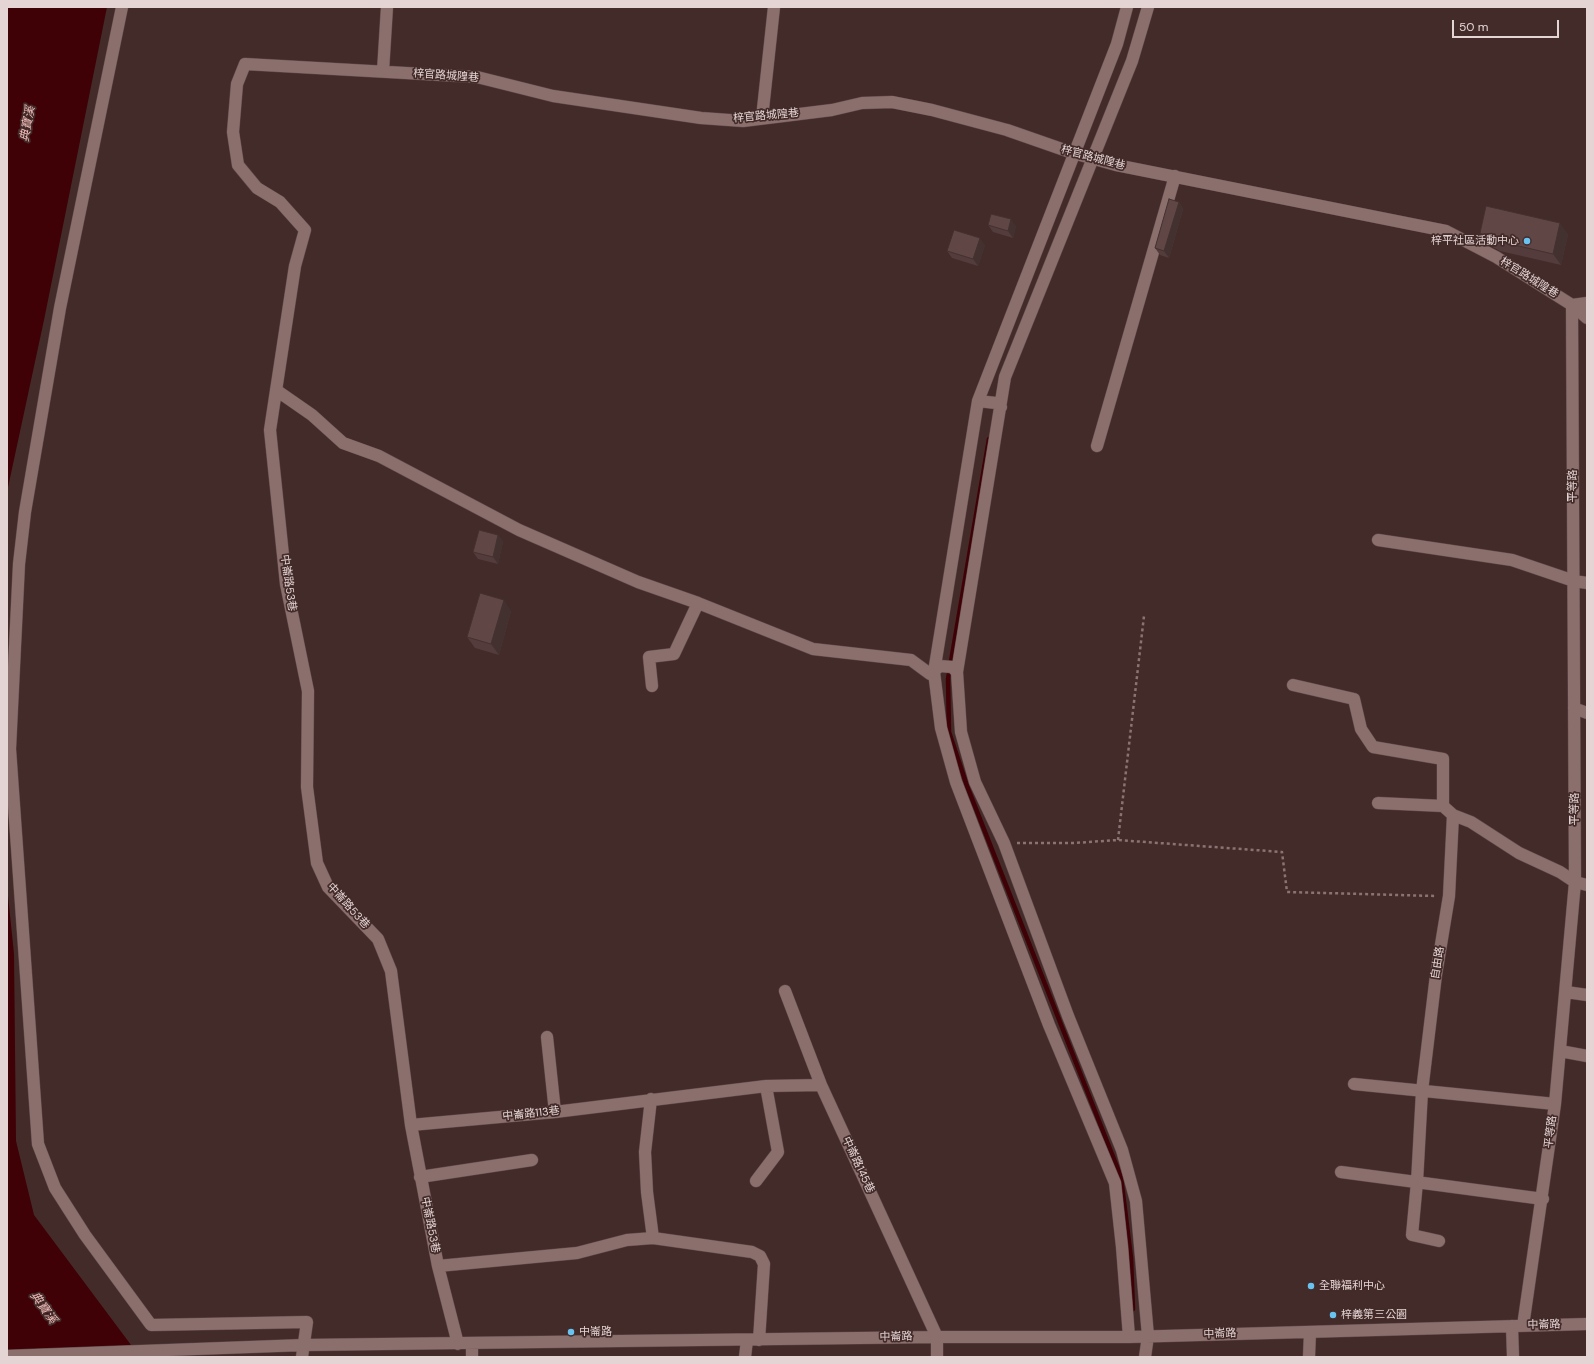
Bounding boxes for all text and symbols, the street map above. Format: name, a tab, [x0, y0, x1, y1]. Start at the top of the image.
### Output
scale bar	[1454, 12, 1561, 38]
text: 50 m	[1459, 19, 1488, 35]
street label: 梓官路城隍巷	[413, 67, 479, 85]
water label: 典寶溪	[18, 105, 38, 143]
street label: 梓官路城隍巷	[733, 107, 799, 125]
street label: 梓官路城隍巷	[1059, 143, 1127, 173]
place label: 梓平社區活動中心	[1431, 234, 1519, 248]
marker: 梓平社區活動中心	[1522, 236, 1532, 246]
street label: 梓官路城隍巷	[1498, 255, 1560, 301]
street label: 平等路	[1566, 470, 1580, 502]
street label: 中崙路53巷	[277, 554, 299, 612]
street label: 平等路	[1568, 793, 1582, 825]
street label: 中崙路53巷	[324, 880, 372, 932]
street label: 自由路	[1429, 946, 1447, 980]
street label: 中崙路113巷	[502, 1104, 560, 1124]
street label: 平等路	[1542, 1115, 1560, 1149]
street label: 中崙路145巷	[839, 1135, 877, 1195]
street label: 中崙路53巷	[418, 1196, 442, 1254]
place label: 全聯福利中心	[1319, 1279, 1385, 1293]
marker: 全聯福利中心	[1306, 1281, 1316, 1291]
water label: 典寶溪	[27, 1289, 59, 1327]
place label: 梓義第三公園	[1341, 1308, 1407, 1322]
marker: 梓義第三公園	[1328, 1310, 1338, 1320]
street label: 中崙路	[1527, 1318, 1561, 1332]
place label: 中崙路	[579, 1325, 612, 1339]
marker: 中崙路	[566, 1327, 576, 1337]
street label: 中崙路	[1203, 1327, 1237, 1341]
street label: 中崙路	[879, 1330, 913, 1344]

